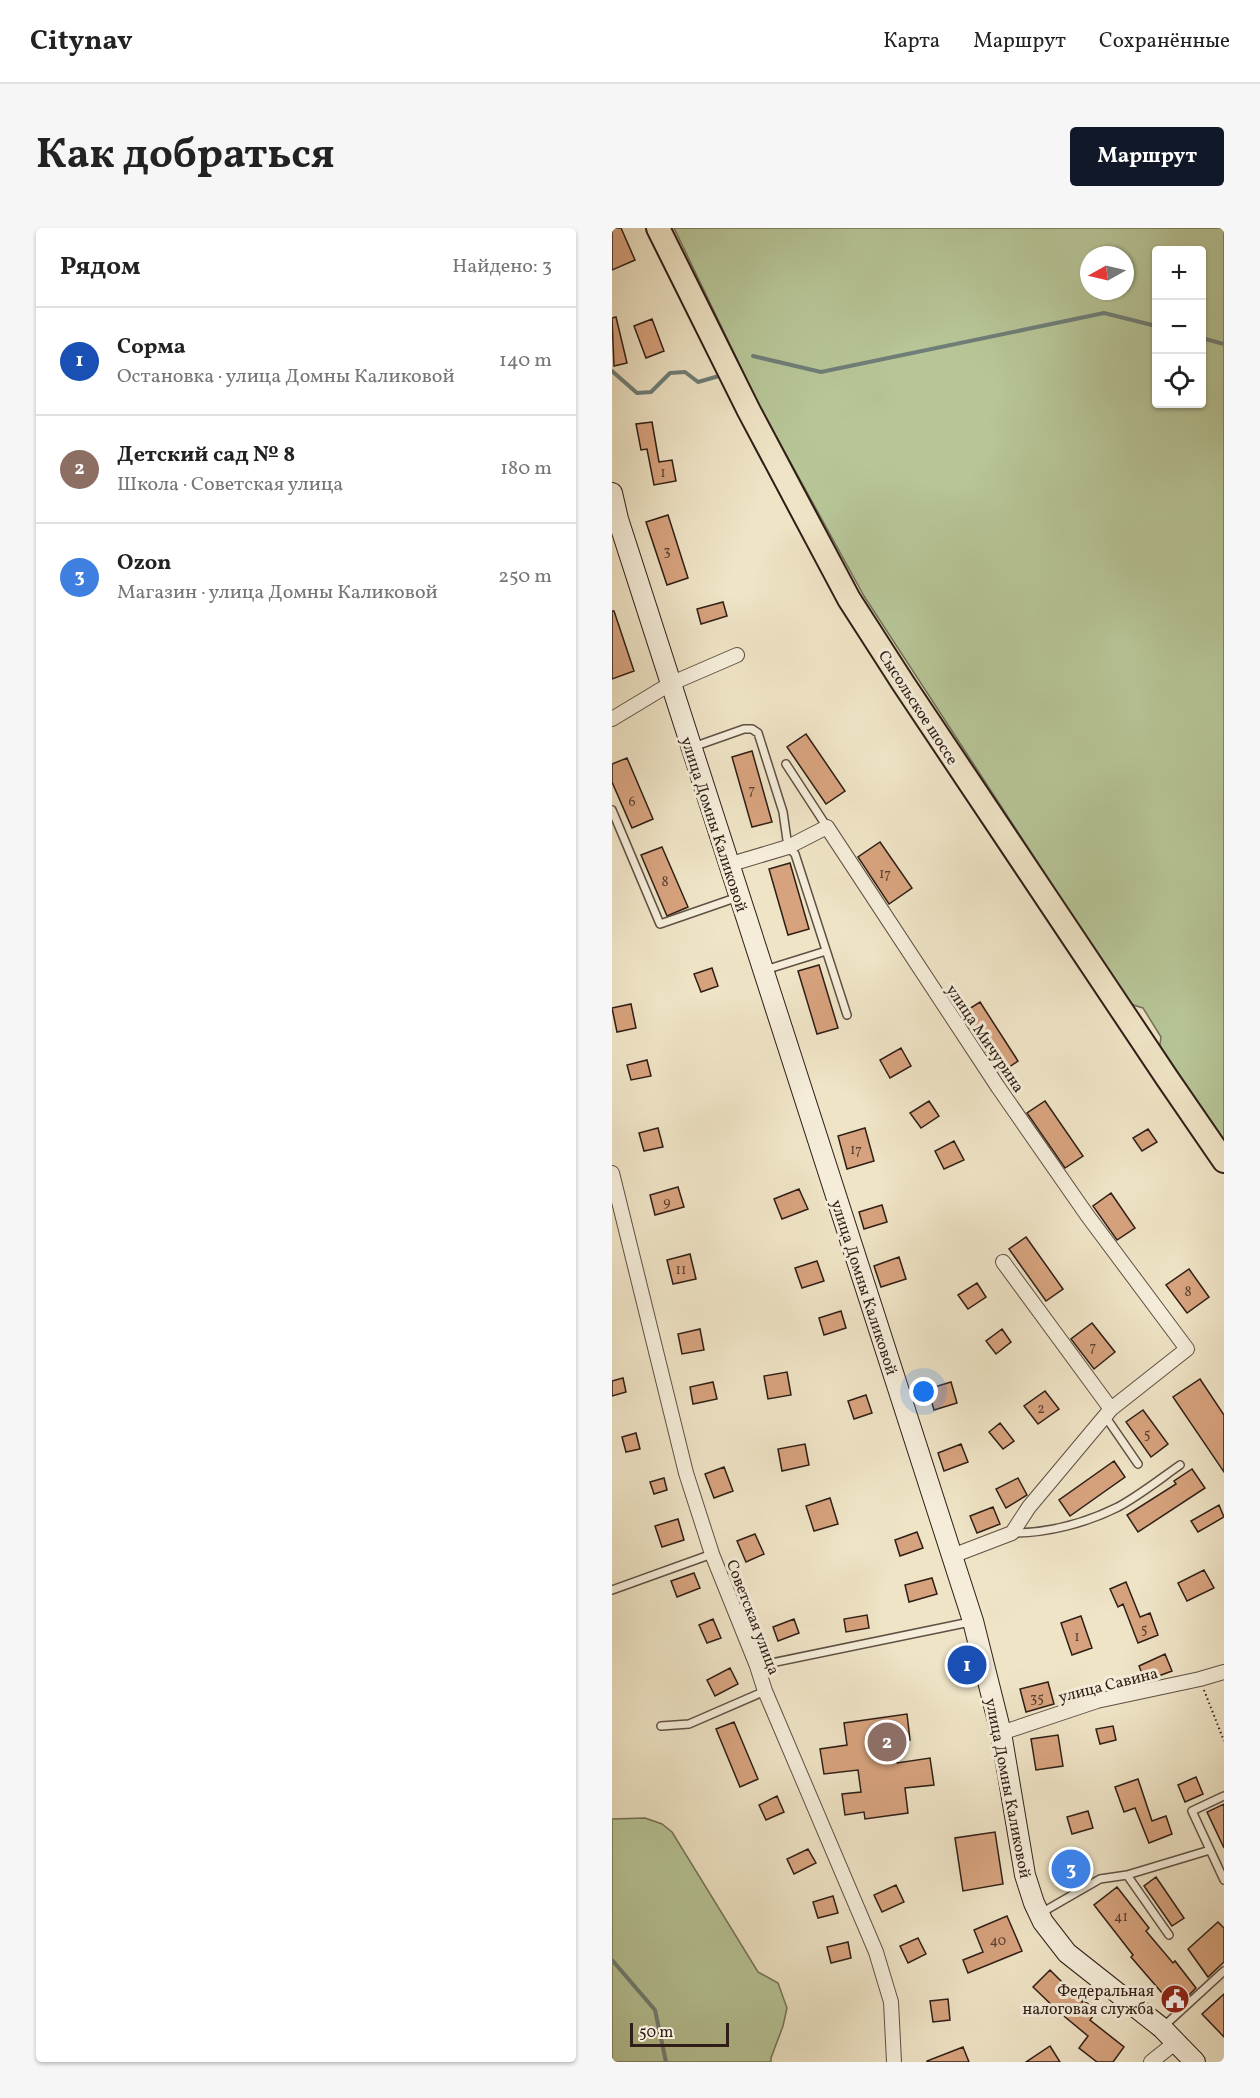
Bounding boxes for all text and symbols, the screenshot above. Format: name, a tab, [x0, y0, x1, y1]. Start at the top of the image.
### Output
text: Citynav	[30, 22, 133, 61]
text: Карта	[883, 27, 940, 56]
text: Маршрут	[973, 27, 1066, 56]
text: Сохранённые	[1099, 27, 1230, 56]
text: Как добраться	[36, 127, 335, 186]
button: Маршрут	[1070, 127, 1224, 186]
north arrow	[1080, 246, 1134, 300]
map controls	[1152, 246, 1206, 408]
button: +	[1152, 246, 1206, 300]
text: Рядом	[60, 249, 140, 285]
text: Найдено: 3	[452, 253, 552, 281]
button: −	[1152, 300, 1206, 354]
text: Сорма	[117, 332, 186, 363]
text: 1	[75, 347, 84, 375]
text: 140 m	[499, 347, 552, 375]
button: locate	[1152, 354, 1206, 408]
text: Остановка · улица Домны Каликовой	[117, 363, 455, 391]
text: Детский сад № 8	[117, 440, 295, 471]
text: 2	[74, 455, 85, 483]
text: 180 m	[500, 455, 552, 483]
house number: 1	[660, 464, 666, 483]
text: Школа · Советская улица	[117, 471, 343, 499]
house number: 3	[663, 542, 671, 561]
text: Ozon	[117, 548, 172, 579]
text: 3	[74, 563, 85, 591]
text: 250 m	[498, 563, 552, 591]
text: Магазин · улица Домны Каликовой	[117, 579, 438, 607]
street label: Сысольское шоссе	[872, 647, 963, 770]
street label: улица Домны Каликовой	[674, 734, 752, 915]
house number: 7	[749, 781, 756, 800]
house number: 6	[628, 793, 636, 812]
house number: 17	[879, 865, 891, 884]
house number: 8	[661, 873, 669, 892]
street label: улица Мичурина	[940, 981, 1029, 1098]
house number: 17	[850, 1141, 862, 1160]
house number: 9	[663, 1193, 671, 1212]
street label: улица Домны Каликовой	[824, 1197, 902, 1378]
house number: 11	[676, 1261, 686, 1280]
house number: 8	[1184, 1283, 1192, 1302]
house number: 7	[1090, 1338, 1097, 1357]
your location	[909, 1377, 938, 1406]
house number: 2	[1037, 1400, 1045, 1419]
house number: 5	[1144, 1425, 1150, 1444]
street label: Советская улица	[720, 1557, 784, 1679]
house number: 5	[1141, 1620, 1147, 1639]
house number: 1	[1074, 1628, 1080, 1647]
pin: 1	[948, 1642, 986, 1688]
street label: улица Савина	[1056, 1663, 1161, 1709]
house number: 35	[1030, 1689, 1044, 1708]
street label: улица Домны Каликовой	[979, 1696, 1035, 1881]
pin: 2	[868, 1720, 906, 1765]
pin: 3	[1052, 1846, 1090, 1892]
house number: 41	[1114, 1908, 1128, 1927]
house number: 40	[990, 1932, 1006, 1951]
place label: Федеральная налоговая служба	[1023, 1981, 1154, 2021]
public building icon: Федеральная налоговая служба	[1159, 1983, 1191, 2015]
scale bar	[630, 2020, 729, 2048]
text: 50 m	[639, 2022, 673, 2044]

